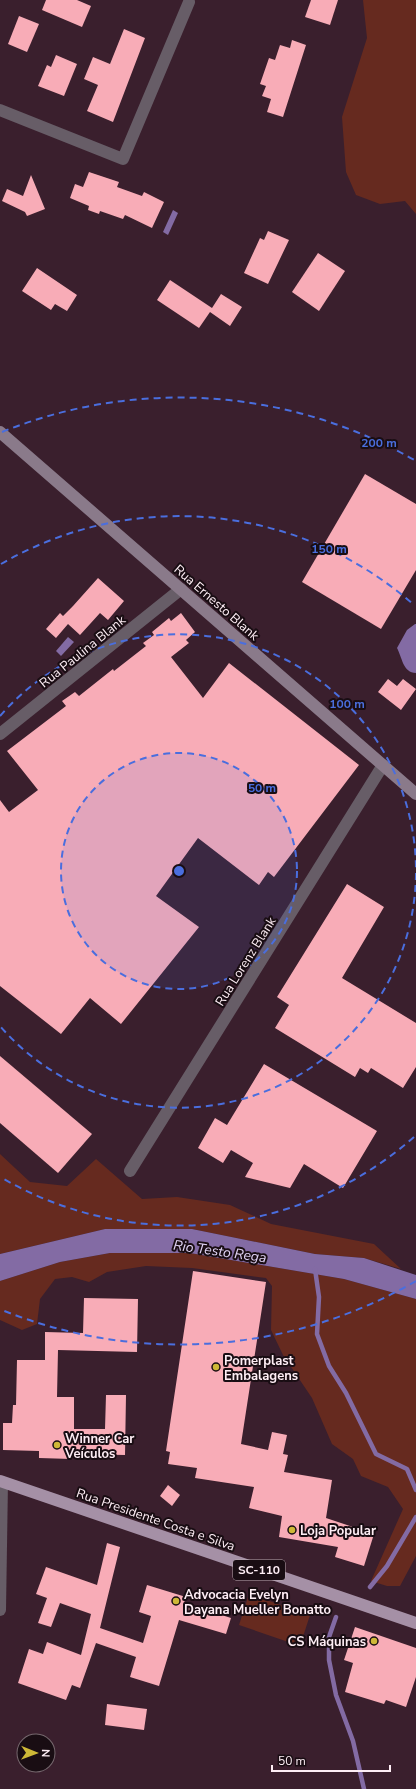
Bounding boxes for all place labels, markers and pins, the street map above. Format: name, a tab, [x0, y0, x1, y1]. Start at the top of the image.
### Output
centre of rings	[172, 864, 186, 878]
place label: Pomerplast Embalagens	[224, 1352, 298, 1385]
marker: Pomerplast Embalagens	[211, 1362, 221, 1372]
place label: Winner Car Veículos	[64, 1430, 135, 1463]
marker: Winner Car Veículos	[52, 1440, 62, 1450]
place label: Loja Popular	[300, 1522, 377, 1540]
marker: Loja Popular	[287, 1525, 297, 1535]
place label: Advocacia Evelyn Dayana Mueller Bonatto	[184, 1586, 331, 1619]
marker: Advocacia Evelyn Dayana Mueller Bonatto	[171, 1596, 181, 1606]
place label: CS Máquinas	[288, 1633, 366, 1651]
marker: CS Máquinas	[369, 1636, 379, 1646]

